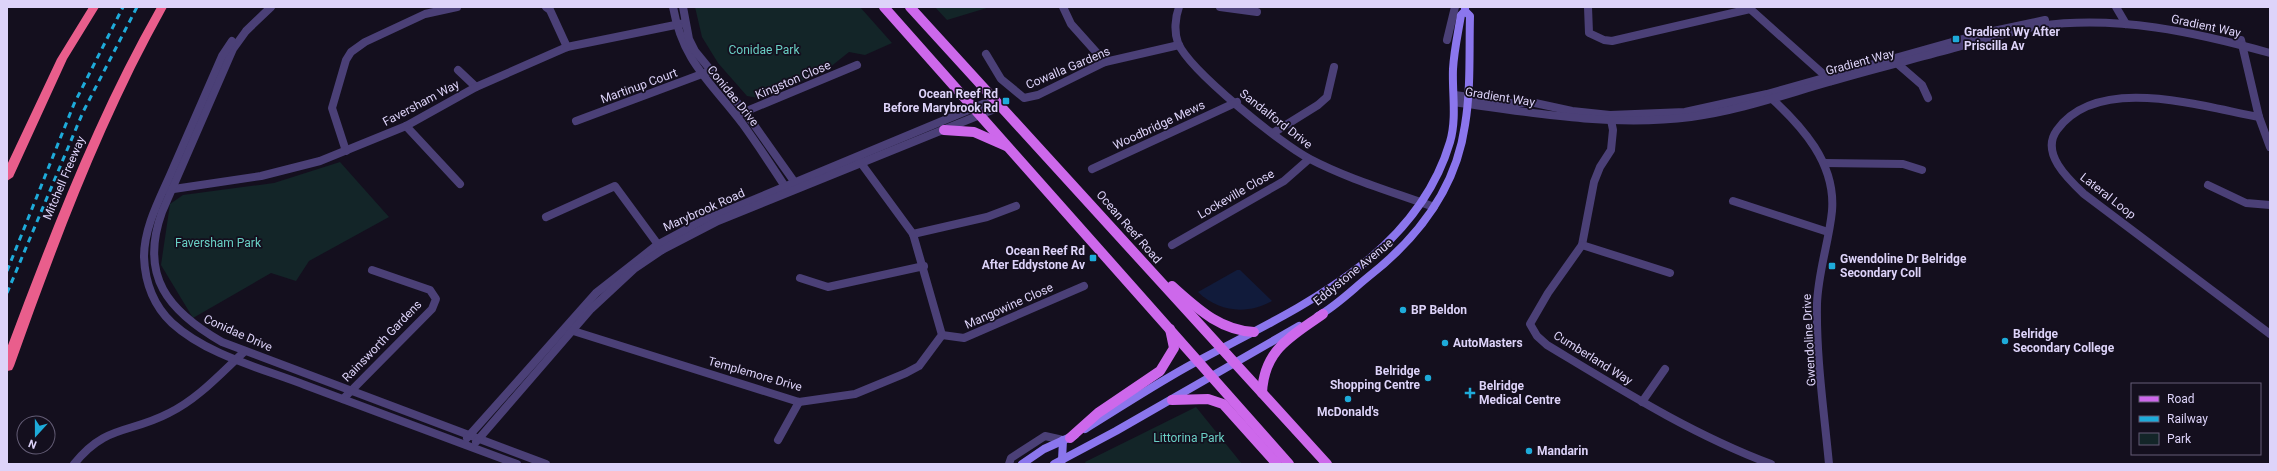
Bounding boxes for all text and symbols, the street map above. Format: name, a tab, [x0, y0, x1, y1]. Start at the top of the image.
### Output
street label: Gradient Way	[2170, 12, 2242, 40]
place label: Gradient Wy After Priscilla Av	[1964, 25, 2060, 53]
marker: Gradient Wy After Priscilla Av	[1951, 34, 1961, 44]
park label: Conidae Park	[728, 43, 800, 57]
street label: Cowalla Gardens	[1024, 44, 1112, 92]
street label: Gradient Way	[1824, 46, 1896, 78]
street label: Kingston Close	[753, 58, 833, 102]
street label: Conidae Drive	[704, 63, 762, 129]
street label: Martinup Court	[599, 66, 679, 106]
street label: Faversham Way	[380, 77, 462, 129]
street label: Gradient Way	[1464, 85, 1536, 109]
street label: Sandalford Drive	[1237, 86, 1315, 152]
place label: Ocean Reef Rd Before Marybrook Rd	[883, 87, 998, 115]
marker: Ocean Reef Rd Before Marybrook Rd	[1001, 96, 1011, 106]
street label: Woodbridge Mews	[1111, 98, 1207, 152]
street label: Mitchell Freeway	[40, 134, 88, 222]
street label: Lockeville Close	[1195, 166, 1277, 222]
street label: Lateral Loop	[2078, 170, 2139, 222]
street label: Marybrook Road	[661, 186, 747, 234]
street label: Ocean Reef Road	[1094, 188, 1164, 266]
park label: Faversham Park	[175, 236, 262, 250]
street label: Eddystone Avenue	[1311, 236, 1395, 308]
place label: Ocean Reef Rd After Eddystone Av	[982, 244, 1085, 272]
place label: Gwendoline Dr Belridge Secondary Coll	[1840, 252, 1967, 280]
marker: Ocean Reef Rd After Eddystone Av	[1088, 253, 1098, 263]
marker: Gwendoline Dr Belridge Secondary Coll	[1827, 261, 1837, 271]
street label: Mangowine Close	[963, 280, 1055, 332]
street label: Gwendoline Drive	[1800, 293, 1818, 387]
street label: Rainsworth Gardens	[339, 297, 425, 385]
place label: BP Beldon	[1411, 303, 1467, 317]
marker: BP Beldon	[1398, 305, 1408, 315]
street label: Conidae Drive	[201, 312, 275, 354]
place label: Belridge Secondary College	[2013, 327, 2115, 355]
street label: Cumberland Way	[1551, 328, 1635, 388]
place label: AutoMasters	[1453, 336, 1523, 350]
marker: Belridge Secondary College	[2000, 336, 2010, 346]
marker: AutoMasters	[1440, 338, 1450, 348]
street label: Templemore Drive	[706, 354, 804, 394]
place label: Belridge Shopping Centre	[1330, 364, 1421, 392]
marker: Belridge Shopping Centre	[1423, 373, 1433, 383]
place label: Belridge Medical Centre	[1479, 379, 1561, 407]
legend	[2131, 383, 2261, 455]
marker: Belridge Medical Centre	[1464, 387, 1476, 399]
text: Road	[2167, 392, 2195, 406]
marker: McDonald's	[1343, 394, 1353, 404]
place label: McDonald's	[1317, 405, 1379, 419]
text: Railway	[2167, 412, 2208, 426]
north arrow	[16, 415, 56, 455]
park label: Littorina Park	[1153, 431, 1226, 445]
text: Park	[2167, 432, 2192, 446]
text: N	[26, 436, 39, 451]
place label: Mandarin	[1537, 444, 1588, 458]
marker: Mandarin	[1524, 446, 1534, 456]

